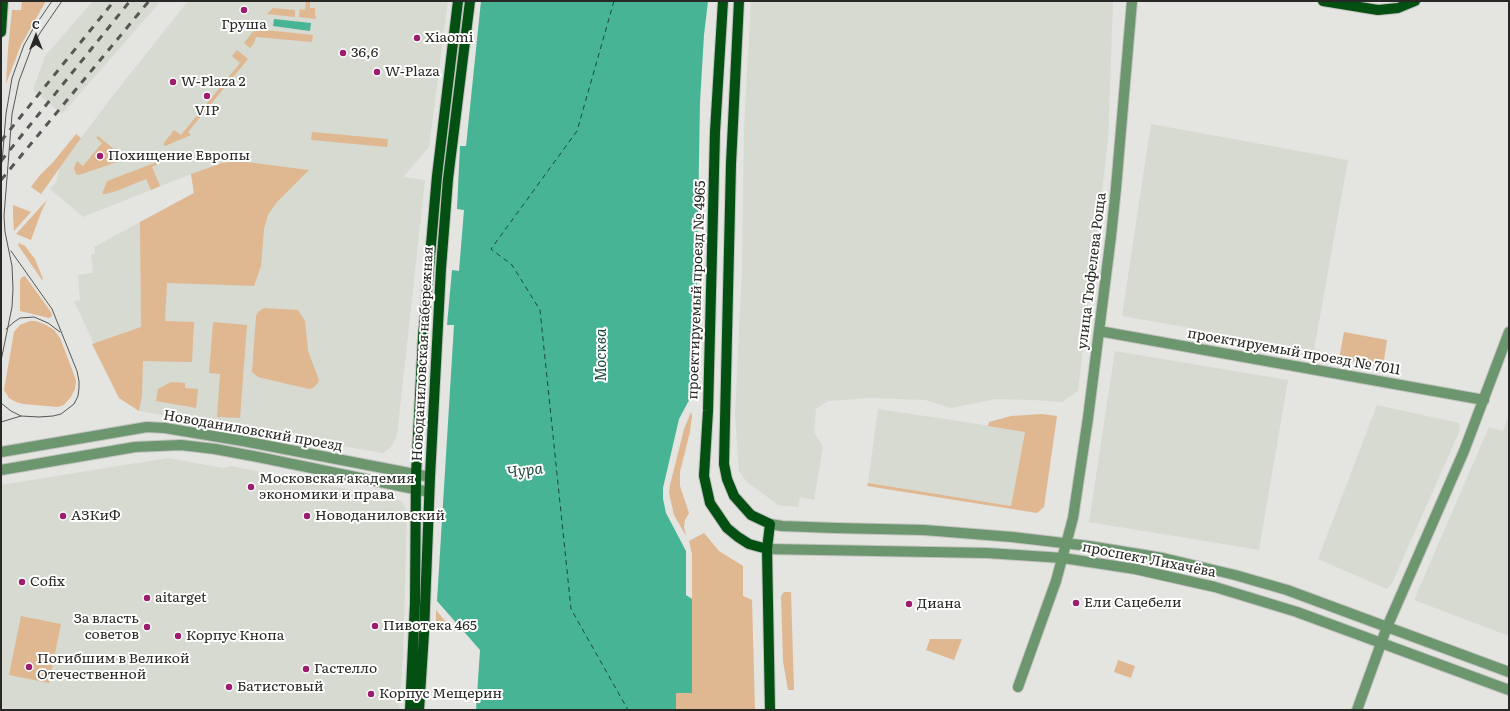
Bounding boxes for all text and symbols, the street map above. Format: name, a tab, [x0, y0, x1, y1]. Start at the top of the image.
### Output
marker: Груша	[239, 5, 249, 15]
north arrow	[16, 16, 56, 56]
text: С	[32, 16, 40, 32]
place label: Груша	[221, 17, 267, 33]
place label: Xiaomi	[425, 30, 473, 46]
marker: Xiaomi	[412, 33, 422, 43]
place label: 36,6	[351, 45, 378, 61]
marker: 36,6	[338, 48, 348, 58]
place label: W-Plaza	[385, 64, 440, 80]
marker: W-Plaza	[372, 67, 382, 77]
place label: W-Plaza 2	[181, 74, 246, 90]
marker: W-Plaza 2	[168, 77, 178, 87]
marker: VIP	[202, 91, 212, 101]
place label: VIP	[195, 103, 219, 119]
place label: Похищение Европы	[108, 148, 250, 164]
marker: Похищение Европы	[95, 151, 105, 161]
street label: проектируемый проезд № 4965	[685, 180, 709, 400]
street label: улица Тюфелева Роща	[1074, 192, 1110, 350]
street label: Новоданиловская набережная	[409, 246, 437, 462]
street label: проектируемый проезд № 7011	[1186, 325, 1402, 379]
water label: Москва	[593, 328, 611, 382]
street label: Новоданиловский проезд	[162, 407, 344, 455]
water label: Чура	[506, 460, 544, 482]
place label: Московская академия экономики и права	[259, 471, 415, 504]
marker: Московская академия экономики и права	[246, 482, 256, 492]
place label: АЗКиФ	[71, 508, 121, 524]
place label: Новоданиловский	[315, 508, 445, 524]
marker: АЗКиФ	[58, 511, 68, 521]
marker: Новоданиловский	[302, 511, 312, 521]
street label: проспект Лихачёва	[1081, 539, 1217, 581]
place label: Cofix	[30, 574, 65, 590]
marker: Cofix	[17, 577, 27, 587]
place label: aitarget	[155, 590, 207, 606]
marker: aitarget	[142, 593, 152, 603]
place label: Ели Сацебели	[1084, 595, 1182, 611]
place label: Диана	[917, 596, 961, 612]
marker: Ели Сацебели	[1071, 598, 1081, 608]
marker: Диана	[904, 599, 914, 609]
place label: За власть советов	[74, 611, 139, 644]
place label: Пивотека 465	[383, 618, 477, 634]
marker: Пивотека 465	[370, 621, 380, 631]
marker: За власть советов	[142, 622, 152, 632]
place label: Корпус Кнопа	[186, 628, 284, 644]
marker: Корпус Кнопа	[173, 631, 183, 641]
place label: Погибшим в Великой Отечественной	[37, 651, 189, 684]
place label: Гастелло	[314, 661, 377, 677]
marker: Погибшим в Великой Отечественной	[24, 662, 34, 672]
marker: Гастелло	[301, 664, 311, 674]
place label: Батистовый	[237, 679, 324, 695]
marker: Батистовый	[224, 682, 234, 692]
place label: Корпус Мещерин	[379, 686, 502, 702]
marker: Корпус Мещерин	[366, 689, 376, 699]

